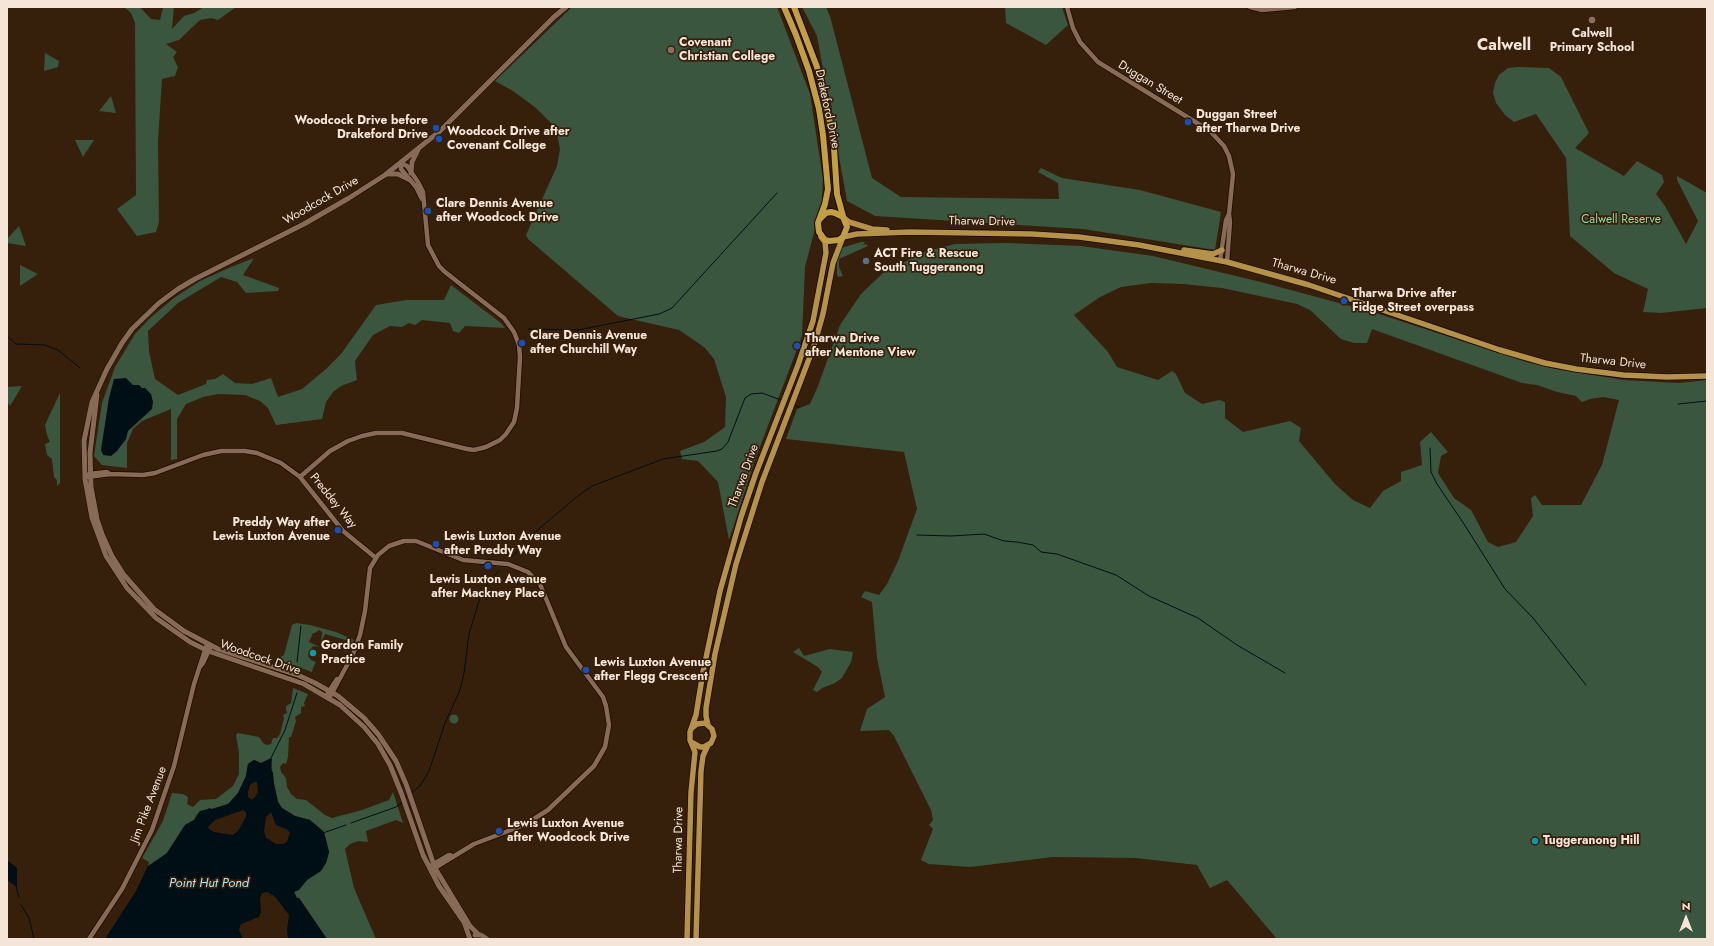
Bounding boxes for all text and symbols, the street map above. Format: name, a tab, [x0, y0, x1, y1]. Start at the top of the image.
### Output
marker: Calwell Primary School	[1587, 15, 1597, 25]
place label: Calwell Primary School	[1550, 27, 1634, 55]
place label: Covenant Christian College	[679, 36, 775, 64]
district label: Calwell	[1477, 36, 1531, 56]
marker: Covenant Christian College	[666, 45, 676, 55]
street label: Duggan Street	[1115, 58, 1185, 108]
street label: Drakeford Drive	[812, 68, 842, 150]
place label: Duggan Street after Tharwa Drive	[1196, 108, 1300, 136]
place label: Woodcock Drive before Drakeford Drive	[294, 114, 428, 142]
marker: Duggan Street after Tharwa Drive	[1183, 117, 1193, 127]
marker: Woodcock Drive before Drakeford Drive	[431, 123, 441, 133]
place label: Woodcock Drive after Covenant College	[447, 125, 570, 153]
marker: Woodcock Drive after Covenant College	[434, 134, 444, 144]
street label: Woodcock Drive	[281, 174, 361, 228]
place label: Clare Dennis Avenue after Woodcock Drive	[436, 197, 559, 225]
marker: Clare Dennis Avenue after Woodcock Drive	[423, 206, 433, 216]
park label: Calwell Reserve	[1581, 213, 1661, 227]
street label: Tharwa Drive	[949, 214, 1015, 230]
place label: ACT Fire & Rescue South Tuggeranong	[874, 247, 984, 275]
marker: ACT Fire & Rescue South Tuggeranong	[861, 256, 871, 266]
street label: Tharwa Drive	[1270, 256, 1338, 288]
place label: Tharwa Drive after Fidge Street overpass	[1352, 287, 1474, 315]
marker: Tharwa Drive after Fidge Street overpass	[1339, 296, 1349, 306]
place label: Clare Dennis Avenue after Churchill Way	[530, 329, 647, 357]
place label: Tharwa Drive after Mentone View	[805, 332, 916, 360]
marker: Clare Dennis Avenue after Churchill Way	[517, 338, 527, 348]
marker: Tharwa Drive after Mentone View	[792, 341, 802, 351]
street label: Tharwa Drive	[1579, 351, 1647, 373]
street label: Tharwa Drive	[726, 442, 762, 510]
street label: Preddey Way	[306, 471, 360, 531]
place label: Preddy Way after Lewis Luxton Avenue	[213, 516, 330, 544]
marker: Preddy Way after Lewis Luxton Avenue	[333, 525, 343, 535]
place label: Lewis Luxton Avenue after Preddy Way	[444, 530, 561, 558]
marker: Lewis Luxton Avenue after Preddy Way	[431, 539, 441, 549]
marker: Lewis Luxton Avenue after Mackney Place	[483, 561, 493, 571]
place label: Lewis Luxton Avenue after Mackney Place	[429, 573, 547, 601]
street label: Woodcock Drive	[218, 637, 302, 679]
place label: Gordon Family Practice	[321, 639, 403, 667]
marker: Gordon Family Practice	[308, 648, 318, 658]
place label: Lewis Luxton Avenue after Flegg Crescent	[594, 656, 711, 684]
marker: Lewis Luxton Avenue after Flegg Crescent	[581, 665, 591, 675]
street label: Jim Pike Avenue	[128, 765, 170, 845]
street label: Tharwa Drive	[671, 807, 687, 873]
place label: Lewis Luxton Avenue after Woodcock Drive	[507, 817, 630, 845]
marker: Lewis Luxton Avenue after Woodcock Drive	[494, 826, 504, 836]
place label: Tuggeranong Hill	[1543, 834, 1640, 848]
marker: Tuggeranong Hill	[1530, 836, 1540, 846]
water label: Point Hut Pond	[169, 876, 249, 892]
north arrow	[1666, 898, 1706, 938]
text: N	[1682, 898, 1690, 914]

